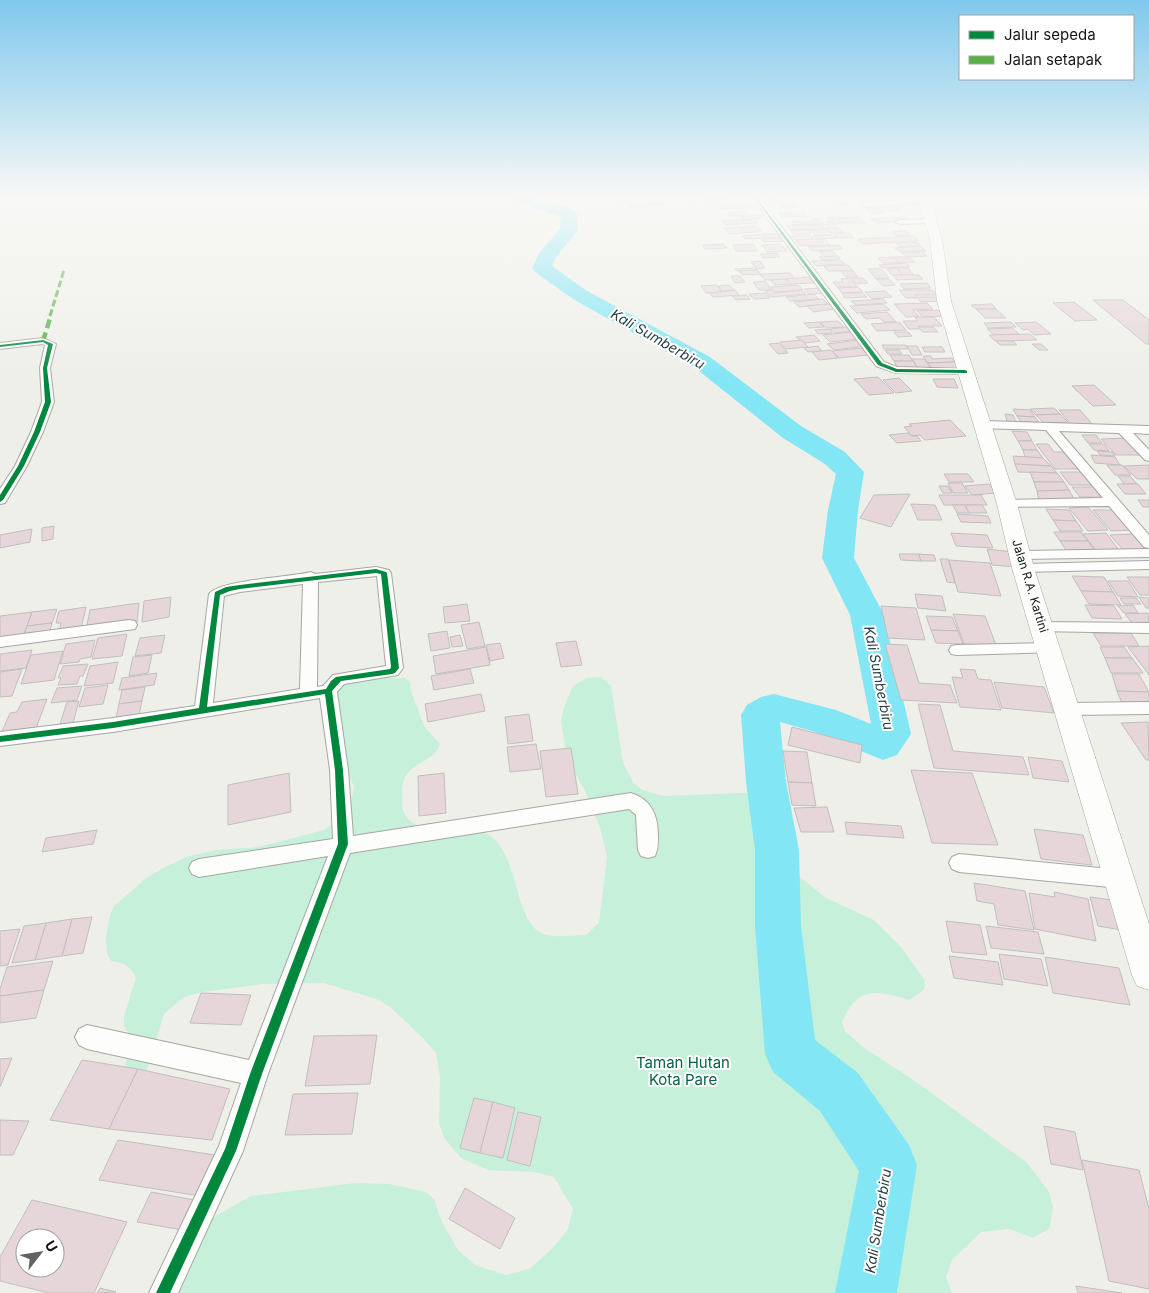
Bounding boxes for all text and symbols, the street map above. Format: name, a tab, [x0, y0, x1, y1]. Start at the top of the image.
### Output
legend	[959, 15, 1134, 80]
text: Jalur sepeda	[1004, 25, 1096, 44]
text: Jalan setapak	[1004, 50, 1103, 69]
water label: Kali Sumberbiru	[608, 305, 708, 372]
street label: Jalan R.A. Kartini	[1009, 538, 1052, 634]
water label: Kali Sumberbiru	[861, 625, 898, 731]
park label: Taman Hutan Kota Pare	[636, 1053, 730, 1089]
water label: Kali Sumberbiru	[861, 1168, 894, 1274]
north arrow	[15, 1228, 65, 1278]
text: U	[42, 1237, 61, 1255]

